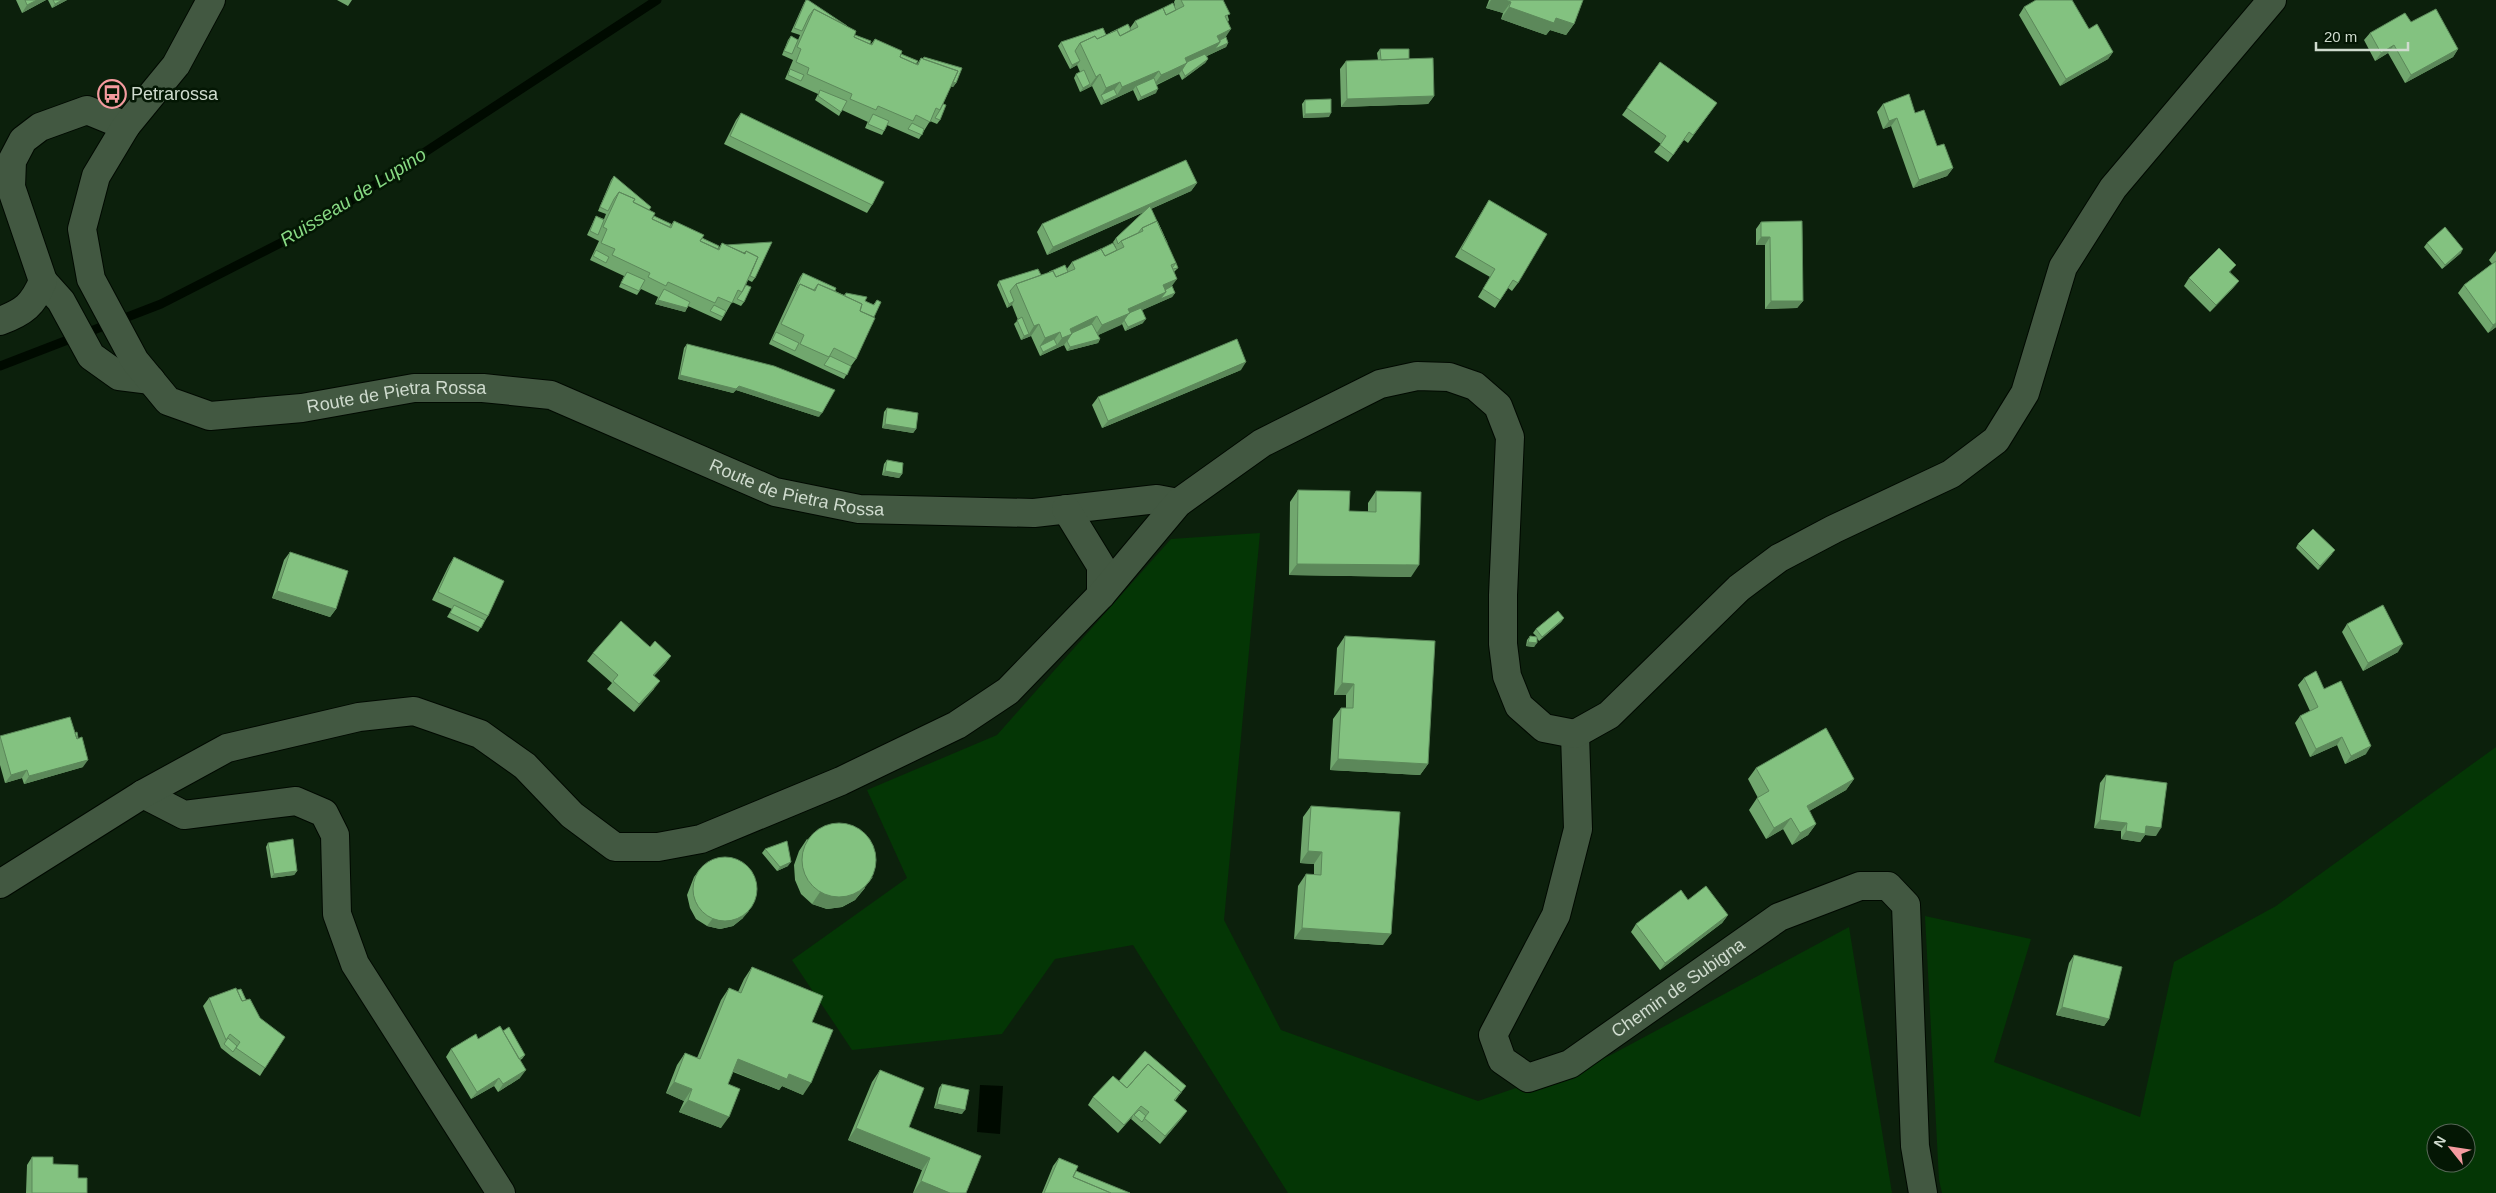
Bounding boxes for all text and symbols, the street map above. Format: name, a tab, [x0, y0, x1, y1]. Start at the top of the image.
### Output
scale bar	[2316, 20, 2408, 52]
text: 20 m	[2324, 28, 2357, 45]
bus stop icon: Petrarossa	[97, 79, 127, 109]
place label: Petrarossa	[131, 84, 219, 104]
water label: Ruisseau de Lupino	[276, 144, 430, 250]
street label: Route de Pietra Rossa	[305, 378, 487, 417]
street label: Route de Pietra Rossa	[706, 455, 885, 520]
street label: Chemin de Subigna	[1608, 934, 1749, 1042]
north arrow	[2426, 1123, 2476, 1173]
text: N	[2430, 1133, 2449, 1150]

